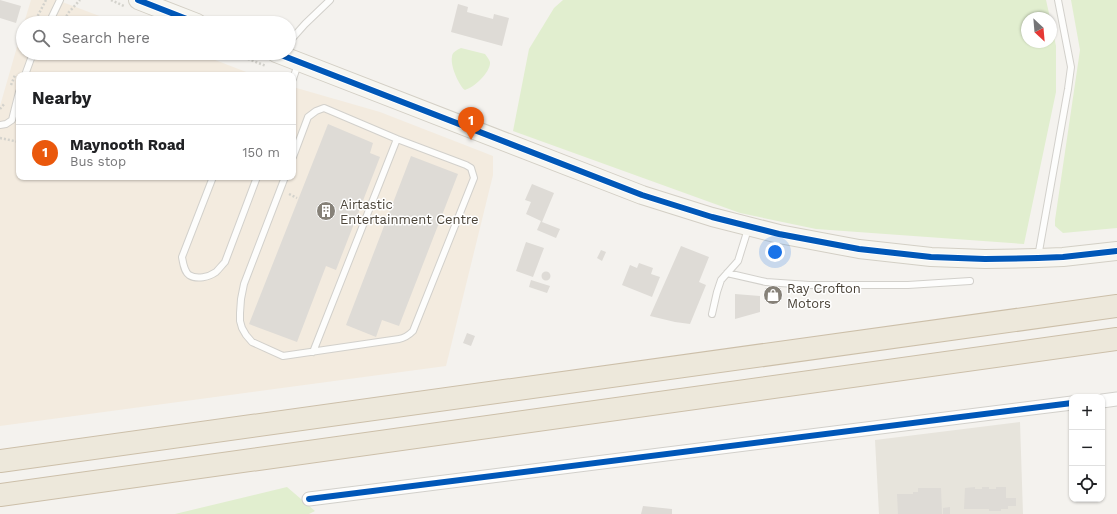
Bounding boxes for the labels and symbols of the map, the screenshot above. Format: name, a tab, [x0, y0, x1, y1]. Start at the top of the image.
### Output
north arrow	[1021, 12, 1057, 48]
pin: 1	[458, 107, 484, 140]
place label: Airtastic Entertainment Centre	[340, 197, 479, 227]
building icon: Airtastic Entertainment Centre	[315, 200, 337, 222]
your location	[765, 242, 785, 262]
place label: Ray Crofton Motors	[787, 281, 861, 311]
shop icon: Ray Crofton Motors	[762, 284, 784, 306]

